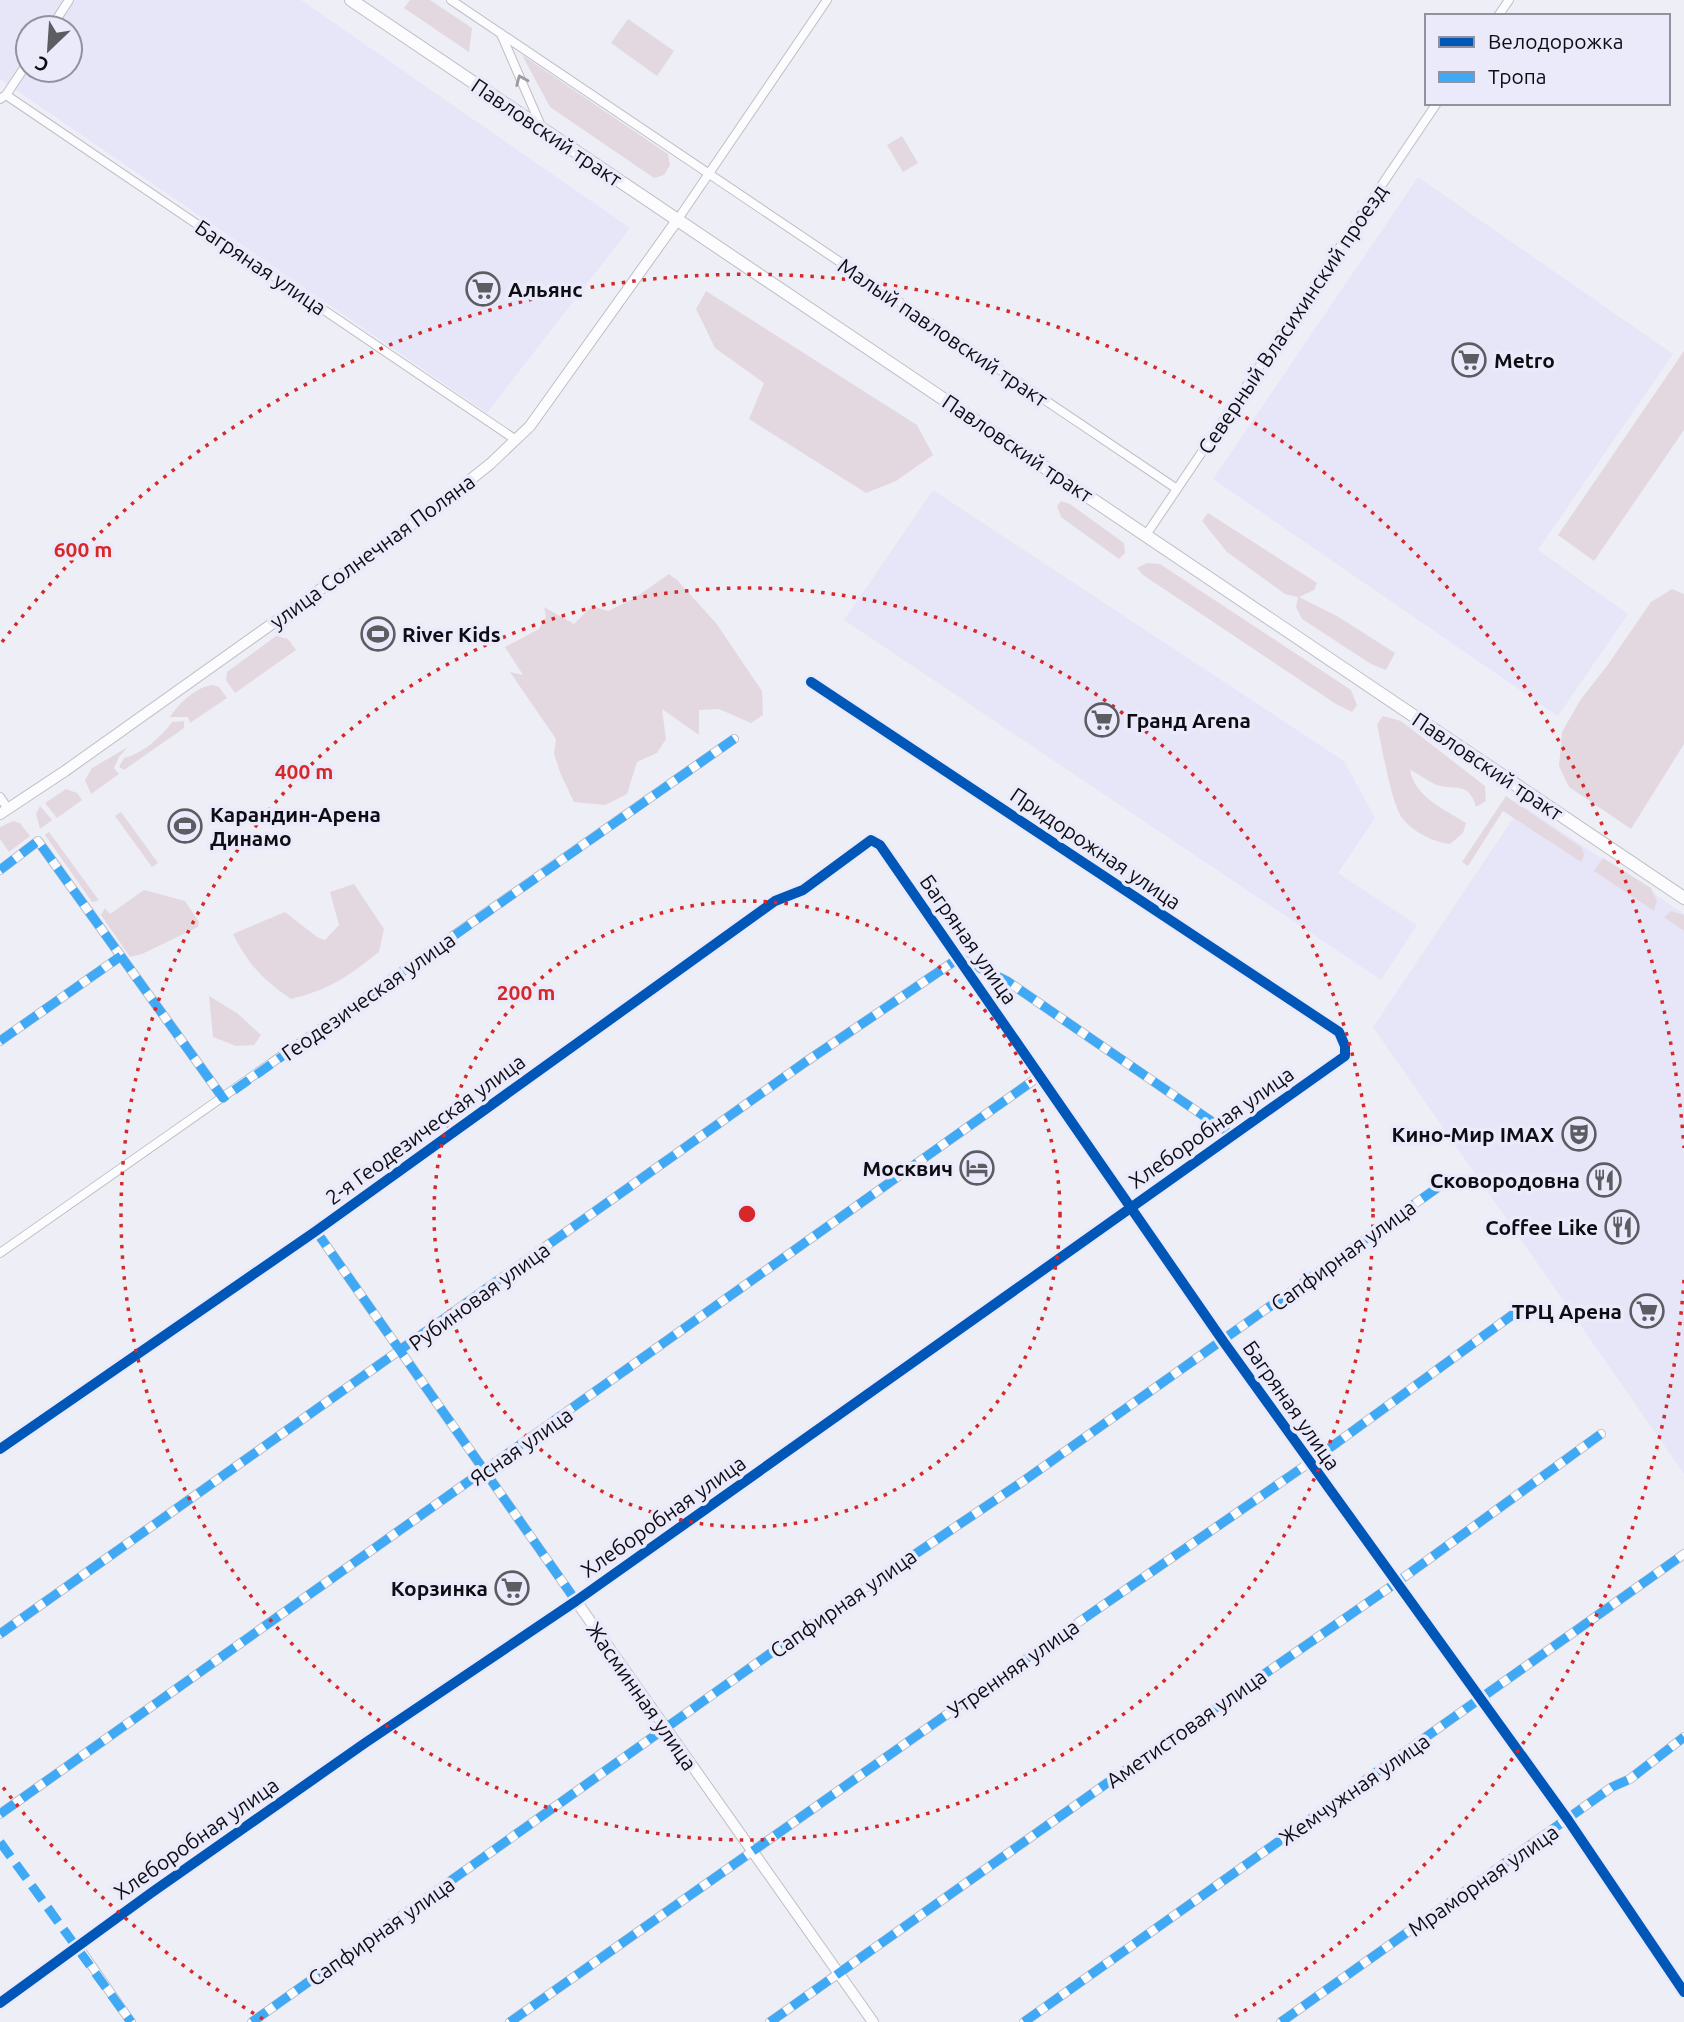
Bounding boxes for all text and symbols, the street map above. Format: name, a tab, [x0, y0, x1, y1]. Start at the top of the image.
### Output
north arrow	[14, 14, 84, 84]
legend	[1425, 14, 1670, 105]
text: Велодорожка	[1488, 29, 1624, 53]
text: С	[32, 52, 52, 77]
text: Тропа	[1488, 64, 1547, 88]
street label: Павловский тракт	[467, 73, 627, 192]
one-way arrow	[515, 75, 529, 87]
street label: Северный Власихинский проезд	[1193, 180, 1391, 458]
street label: Багряная улица	[191, 214, 331, 320]
street label: Малый павловский тракт	[834, 253, 1053, 412]
supermarket icon: Альянс	[464, 270, 502, 308]
place label: Альянс	[508, 277, 582, 301]
supermarket icon: Metro	[1450, 341, 1488, 379]
place label: Metro	[1494, 348, 1555, 372]
street label: Павловский тракт	[938, 389, 1098, 508]
street label: улица Солнечная Поляна	[265, 469, 479, 633]
text: 600 m	[54, 537, 112, 561]
sports icon: River Kids	[359, 615, 397, 653]
place label: River Kids	[402, 622, 501, 646]
supermarket icon: Гранд Arena	[1083, 701, 1121, 739]
street label: Павловский тракт	[1408, 707, 1568, 826]
place label: Гранд Arena	[1126, 708, 1251, 732]
text: 400 m	[275, 759, 333, 783]
street label: Придорожная улица	[1006, 782, 1186, 914]
place label: Карандин-Арена Динамо	[210, 802, 381, 850]
sports icon: Карандин-Арена Динамо	[166, 807, 204, 845]
street label: Багряная улица	[915, 870, 1023, 1008]
street label: Геодезическая улица	[277, 927, 459, 1065]
text: 200 m	[497, 980, 555, 1004]
street label: 2-я Геодезическая улица	[321, 1049, 529, 1209]
street label: Хлеборобная улица	[1124, 1061, 1298, 1193]
theatre icon: Кино-Мир IMAX	[1560, 1115, 1598, 1153]
place label: Кино-Мир IMAX	[1392, 1122, 1554, 1146]
hotel icon: Москвич	[958, 1149, 996, 1187]
place label: Москвич	[863, 1156, 953, 1180]
restaurant icon: Сковородовна	[1585, 1161, 1623, 1199]
place label: Сковородовна	[1430, 1168, 1580, 1192]
street label: Сапфирная улица	[1266, 1194, 1420, 1316]
centre of rings	[735, 1202, 759, 1226]
restaurant icon: Coffee Like	[1603, 1208, 1641, 1246]
place label: Coffee Like	[1485, 1215, 1598, 1239]
street label: Рубиновая улица	[404, 1237, 554, 1355]
supermarket icon: ТРЦ Арена	[1628, 1292, 1666, 1330]
place label: ТРЦ Арена	[1512, 1299, 1622, 1323]
street label: Багряная улица	[1238, 1336, 1346, 1474]
street label: Ясная улица	[465, 1402, 577, 1490]
street label: Хлеборобная улица	[576, 1450, 750, 1582]
street label: Сапфирная улица	[765, 1544, 921, 1662]
supermarket icon: Корзинка	[493, 1569, 531, 1607]
place label: Корзинка	[391, 1576, 488, 1600]
street label: Утренняя улица	[943, 1614, 1083, 1722]
street label: Жасминная улица	[582, 1617, 702, 1775]
street label: Аметистовая улица	[1101, 1664, 1271, 1792]
street label: Жемчужная улица	[1274, 1728, 1434, 1850]
street label: Хлеборобная улица	[109, 1772, 283, 1904]
street label: Мраморная улица	[1403, 1819, 1563, 1941]
street label: Сапфирная улица	[303, 1872, 459, 1990]

